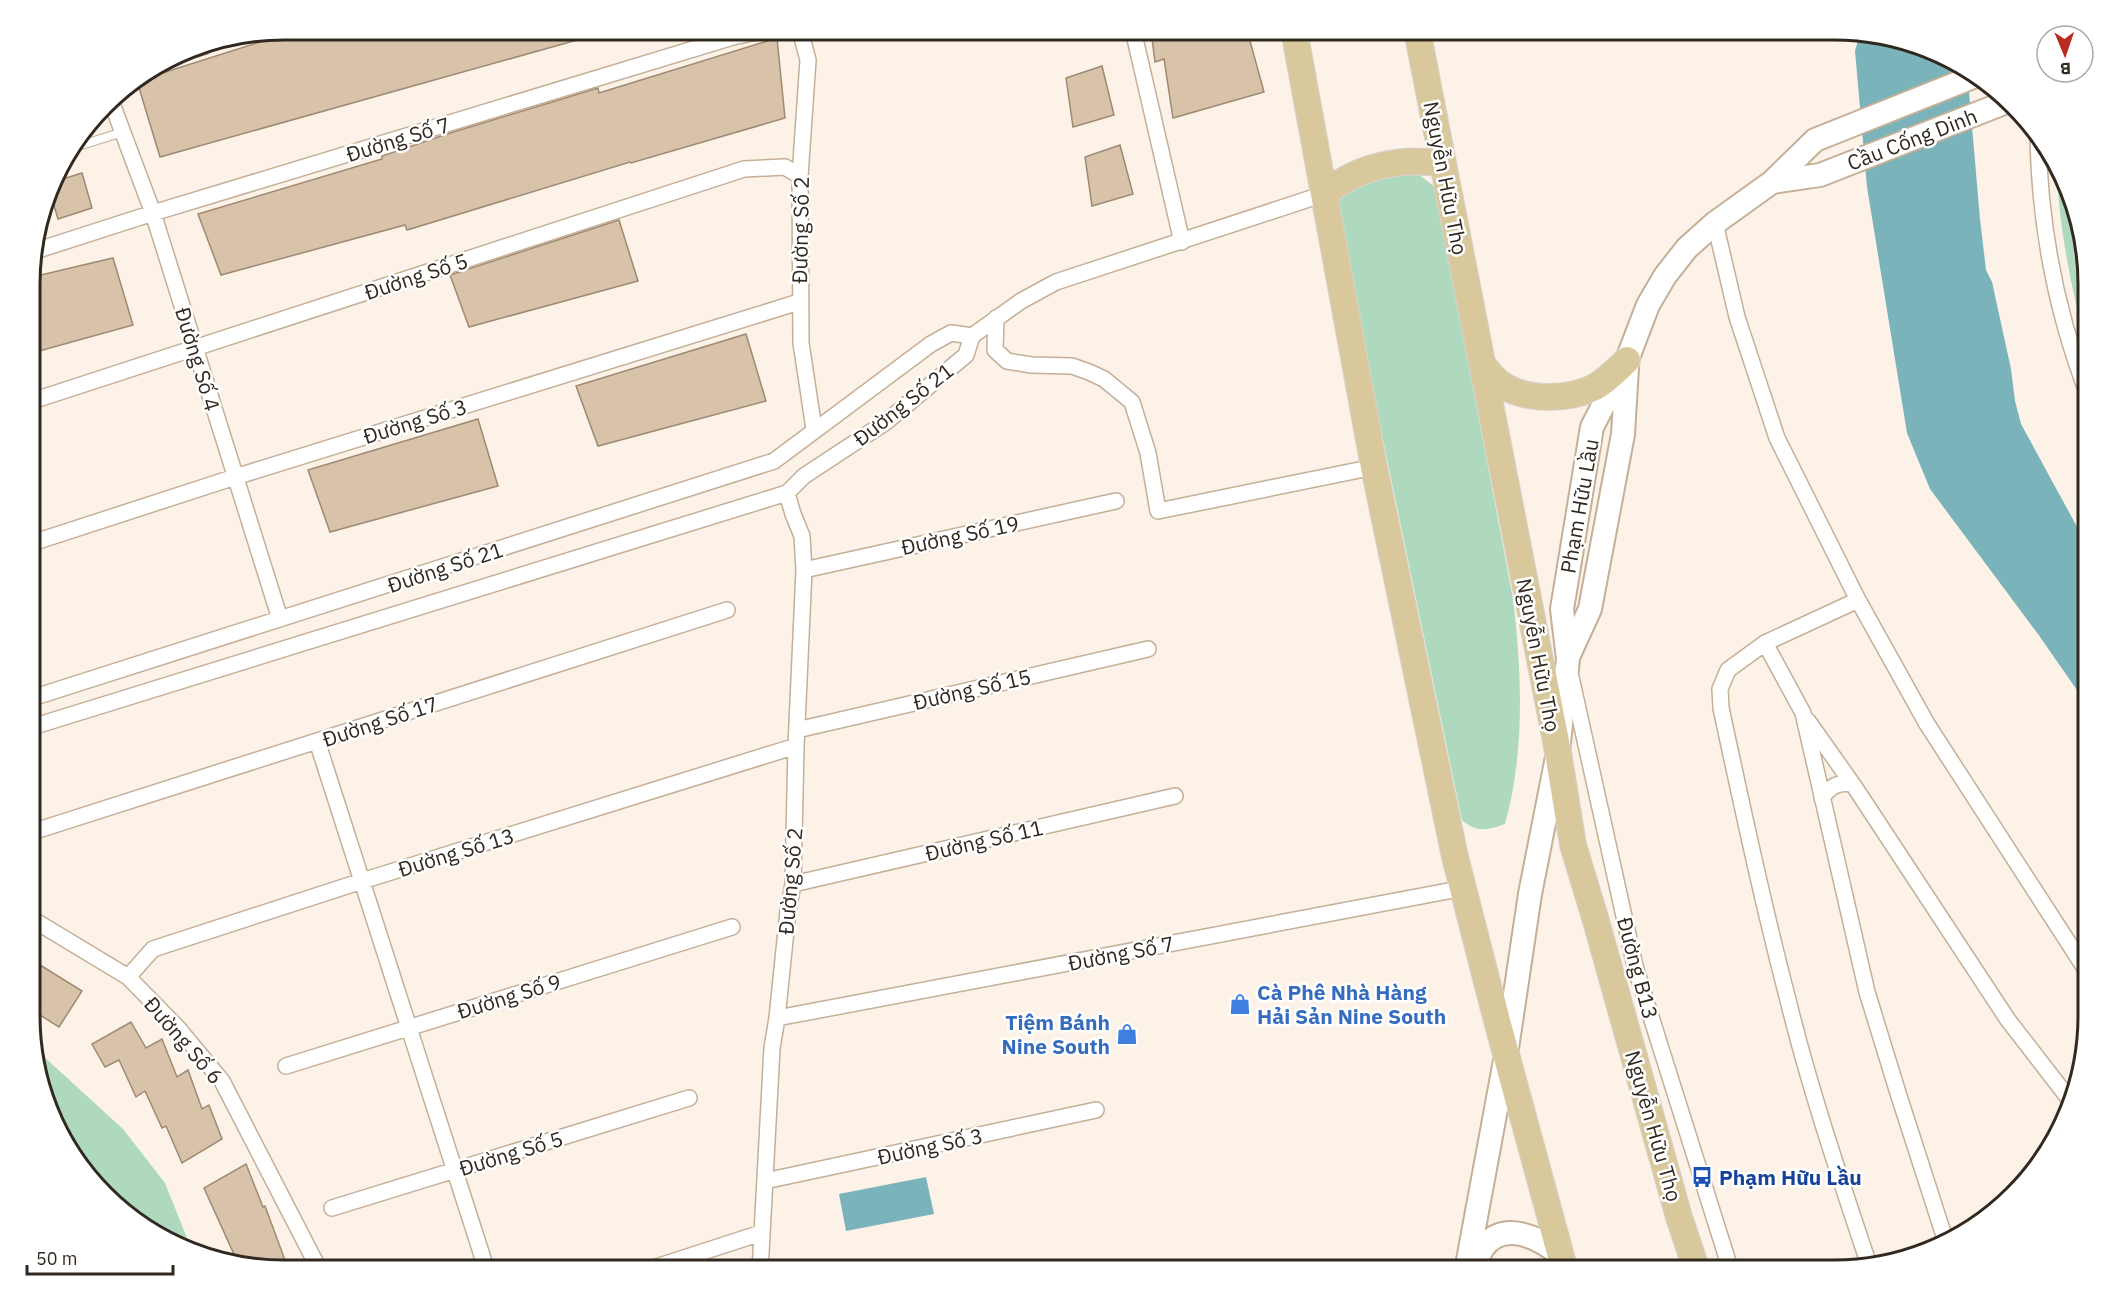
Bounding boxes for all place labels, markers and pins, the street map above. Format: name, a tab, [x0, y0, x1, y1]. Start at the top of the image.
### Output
place label: Cà Phê Nhà Hàng Hải Sản Nine South	[1257, 978, 1446, 1030]
shop icon: Cà Phê Nhà Hàng Hải Sản Nine South	[1228, 992, 1252, 1016]
place label: Tiệm Bánh Nine South	[1001, 1008, 1110, 1060]
shop icon: Tiệm Bánh Nine South	[1115, 1022, 1139, 1046]
place label: Phạm Hữu Lầu	[1719, 1163, 1862, 1191]
bus stop icon: Phạm Hữu Lầu	[1690, 1165, 1714, 1189]

